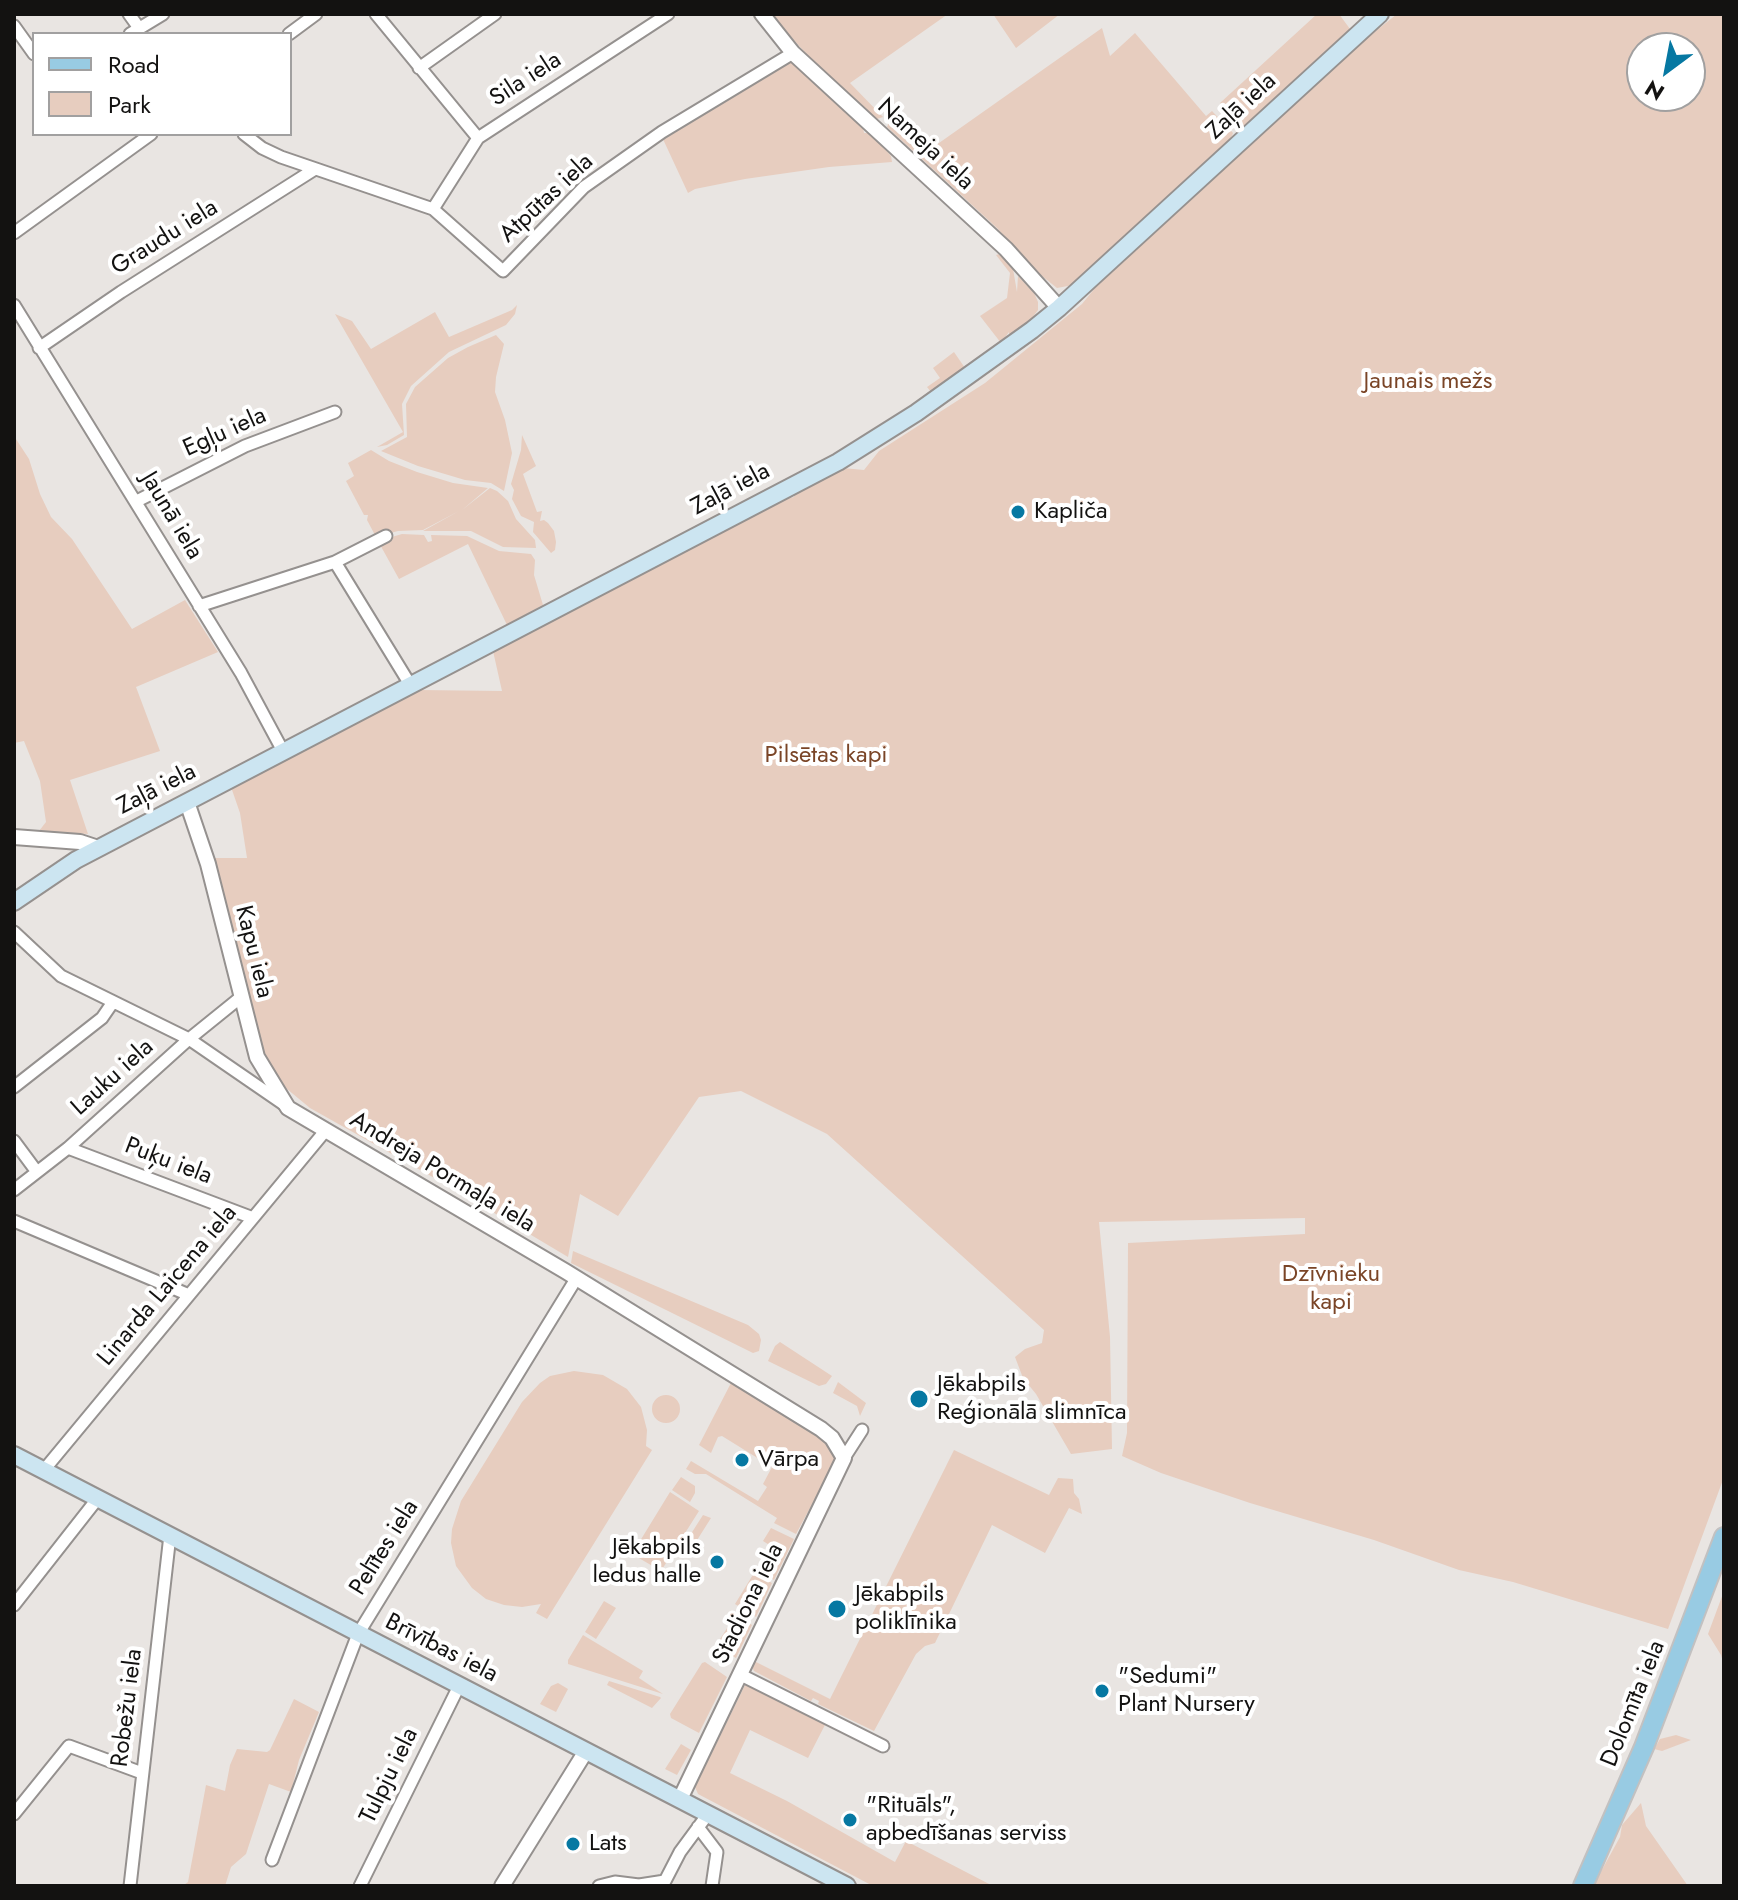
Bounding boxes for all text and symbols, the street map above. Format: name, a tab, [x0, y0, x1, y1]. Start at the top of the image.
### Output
legend	[32, 32, 292, 136]
north arrow	[1626, 32, 1706, 112]
street label: Sila iela	[485, 46, 567, 114]
text: Road	[108, 47, 160, 82]
street label: Zaļā iela	[1201, 68, 1283, 146]
text: N	[1638, 72, 1670, 109]
text: Park	[108, 87, 151, 122]
street label: Nameja iela	[871, 93, 979, 197]
street label: Atpūtas iela	[494, 148, 600, 250]
street label: Graudu iela	[106, 194, 224, 282]
park label: Jaunais mežs	[1364, 368, 1492, 396]
street label: Egļu iela	[179, 402, 271, 464]
street label: Zaļā iela	[687, 457, 775, 523]
street label: Jaunā iela	[134, 467, 208, 565]
place label: Kapliča	[1034, 498, 1108, 526]
marker: Kapliča	[1009, 503, 1027, 521]
park label: Pilsētas kapi	[764, 742, 888, 770]
street label: Zaļā iela	[113, 758, 201, 822]
street label: Kapu iela	[228, 903, 278, 1001]
street label: Lauku iela	[66, 1034, 160, 1122]
street label: Andreja Pormaļa iela	[344, 1106, 540, 1240]
street label: Puķu iela	[120, 1132, 216, 1192]
street label: Linarda Laicena iela	[92, 1200, 244, 1372]
park label: Dzīvnieku kapi	[1282, 1261, 1380, 1317]
place label: Jēkabpils Reģionālā slimnīca	[937, 1371, 1126, 1427]
marker: Jēkabpils Reģionālā slimnīca	[908, 1388, 930, 1410]
place label: Vārpa	[758, 1446, 819, 1474]
marker: Vārpa	[733, 1451, 751, 1469]
street label: Pelītes iela	[344, 1495, 426, 1601]
place label: Jēkabpils ledus halle	[592, 1534, 701, 1590]
street label: Stadiona iela	[707, 1539, 791, 1669]
marker: Jēkabpils ledus halle	[708, 1553, 726, 1571]
place label: Jēkabpils poliklīnika	[855, 1581, 957, 1637]
marker: Jēkabpils poliklīnika	[826, 1598, 848, 1620]
street label: Brīvības iela	[380, 1608, 502, 1690]
street label: Dolomīta iela	[1596, 1637, 1672, 1771]
street label: Robežu iela	[106, 1647, 150, 1769]
place label: "Sedumi" Plant Nursery	[1118, 1663, 1255, 1719]
marker: "Sedumi" Plant Nursery	[1093, 1682, 1111, 1700]
street label: Tulpju iela	[355, 1724, 425, 1828]
place label: "Rituāls", apbedīšanas serviss	[866, 1792, 1067, 1848]
marker: "Rituāls", apbedīšanas serviss	[841, 1811, 859, 1829]
place label: Lats	[589, 1830, 627, 1858]
marker: Lats	[564, 1835, 582, 1853]

